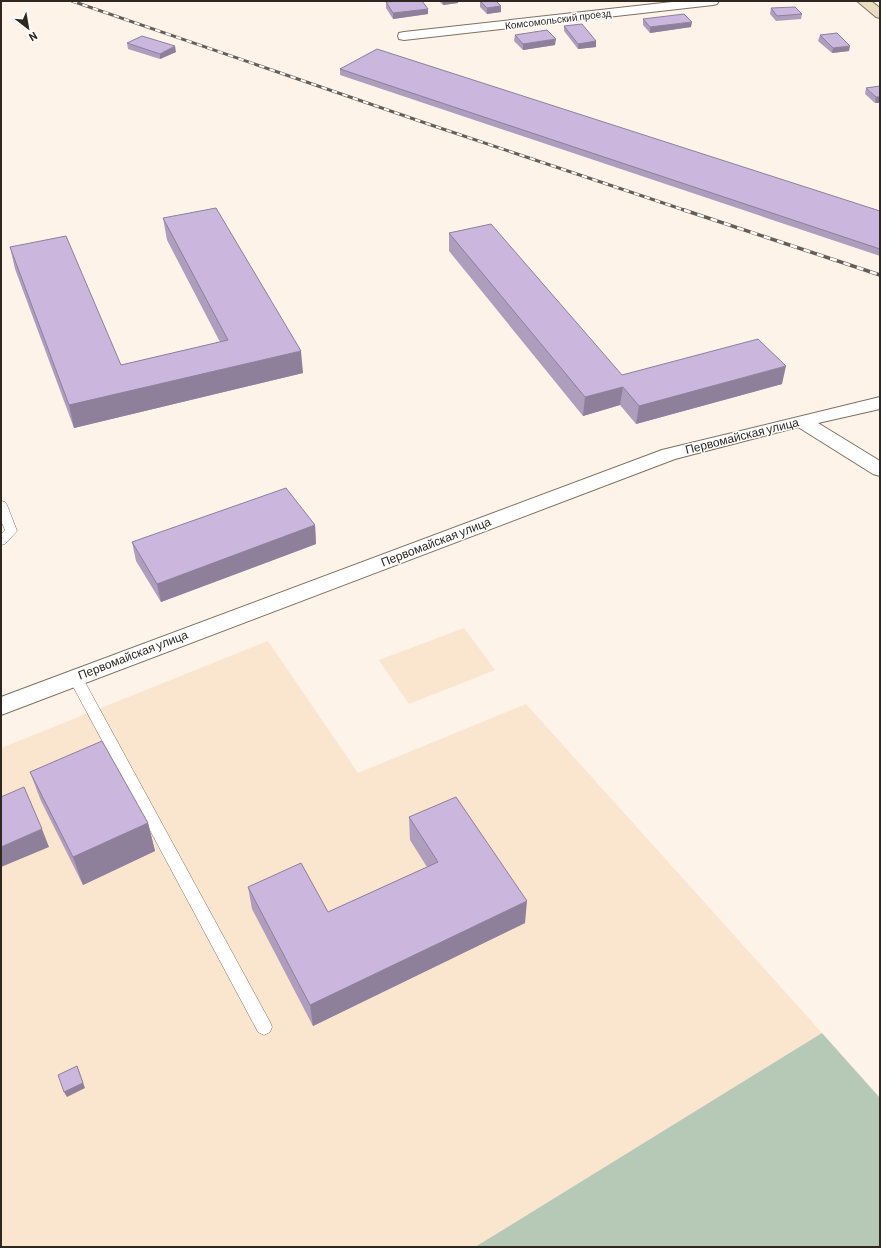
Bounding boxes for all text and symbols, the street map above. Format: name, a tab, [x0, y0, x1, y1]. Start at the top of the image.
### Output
street label: Комсомольский проезд	[504, 7, 612, 31]
north arrow	[8, 8, 48, 48]
text: N	[27, 30, 40, 44]
street label: Первомайская улица	[683, 414, 801, 457]
street label: Первомайская улица	[379, 514, 493, 569]
street label: Первомайская улица	[76, 627, 190, 682]

